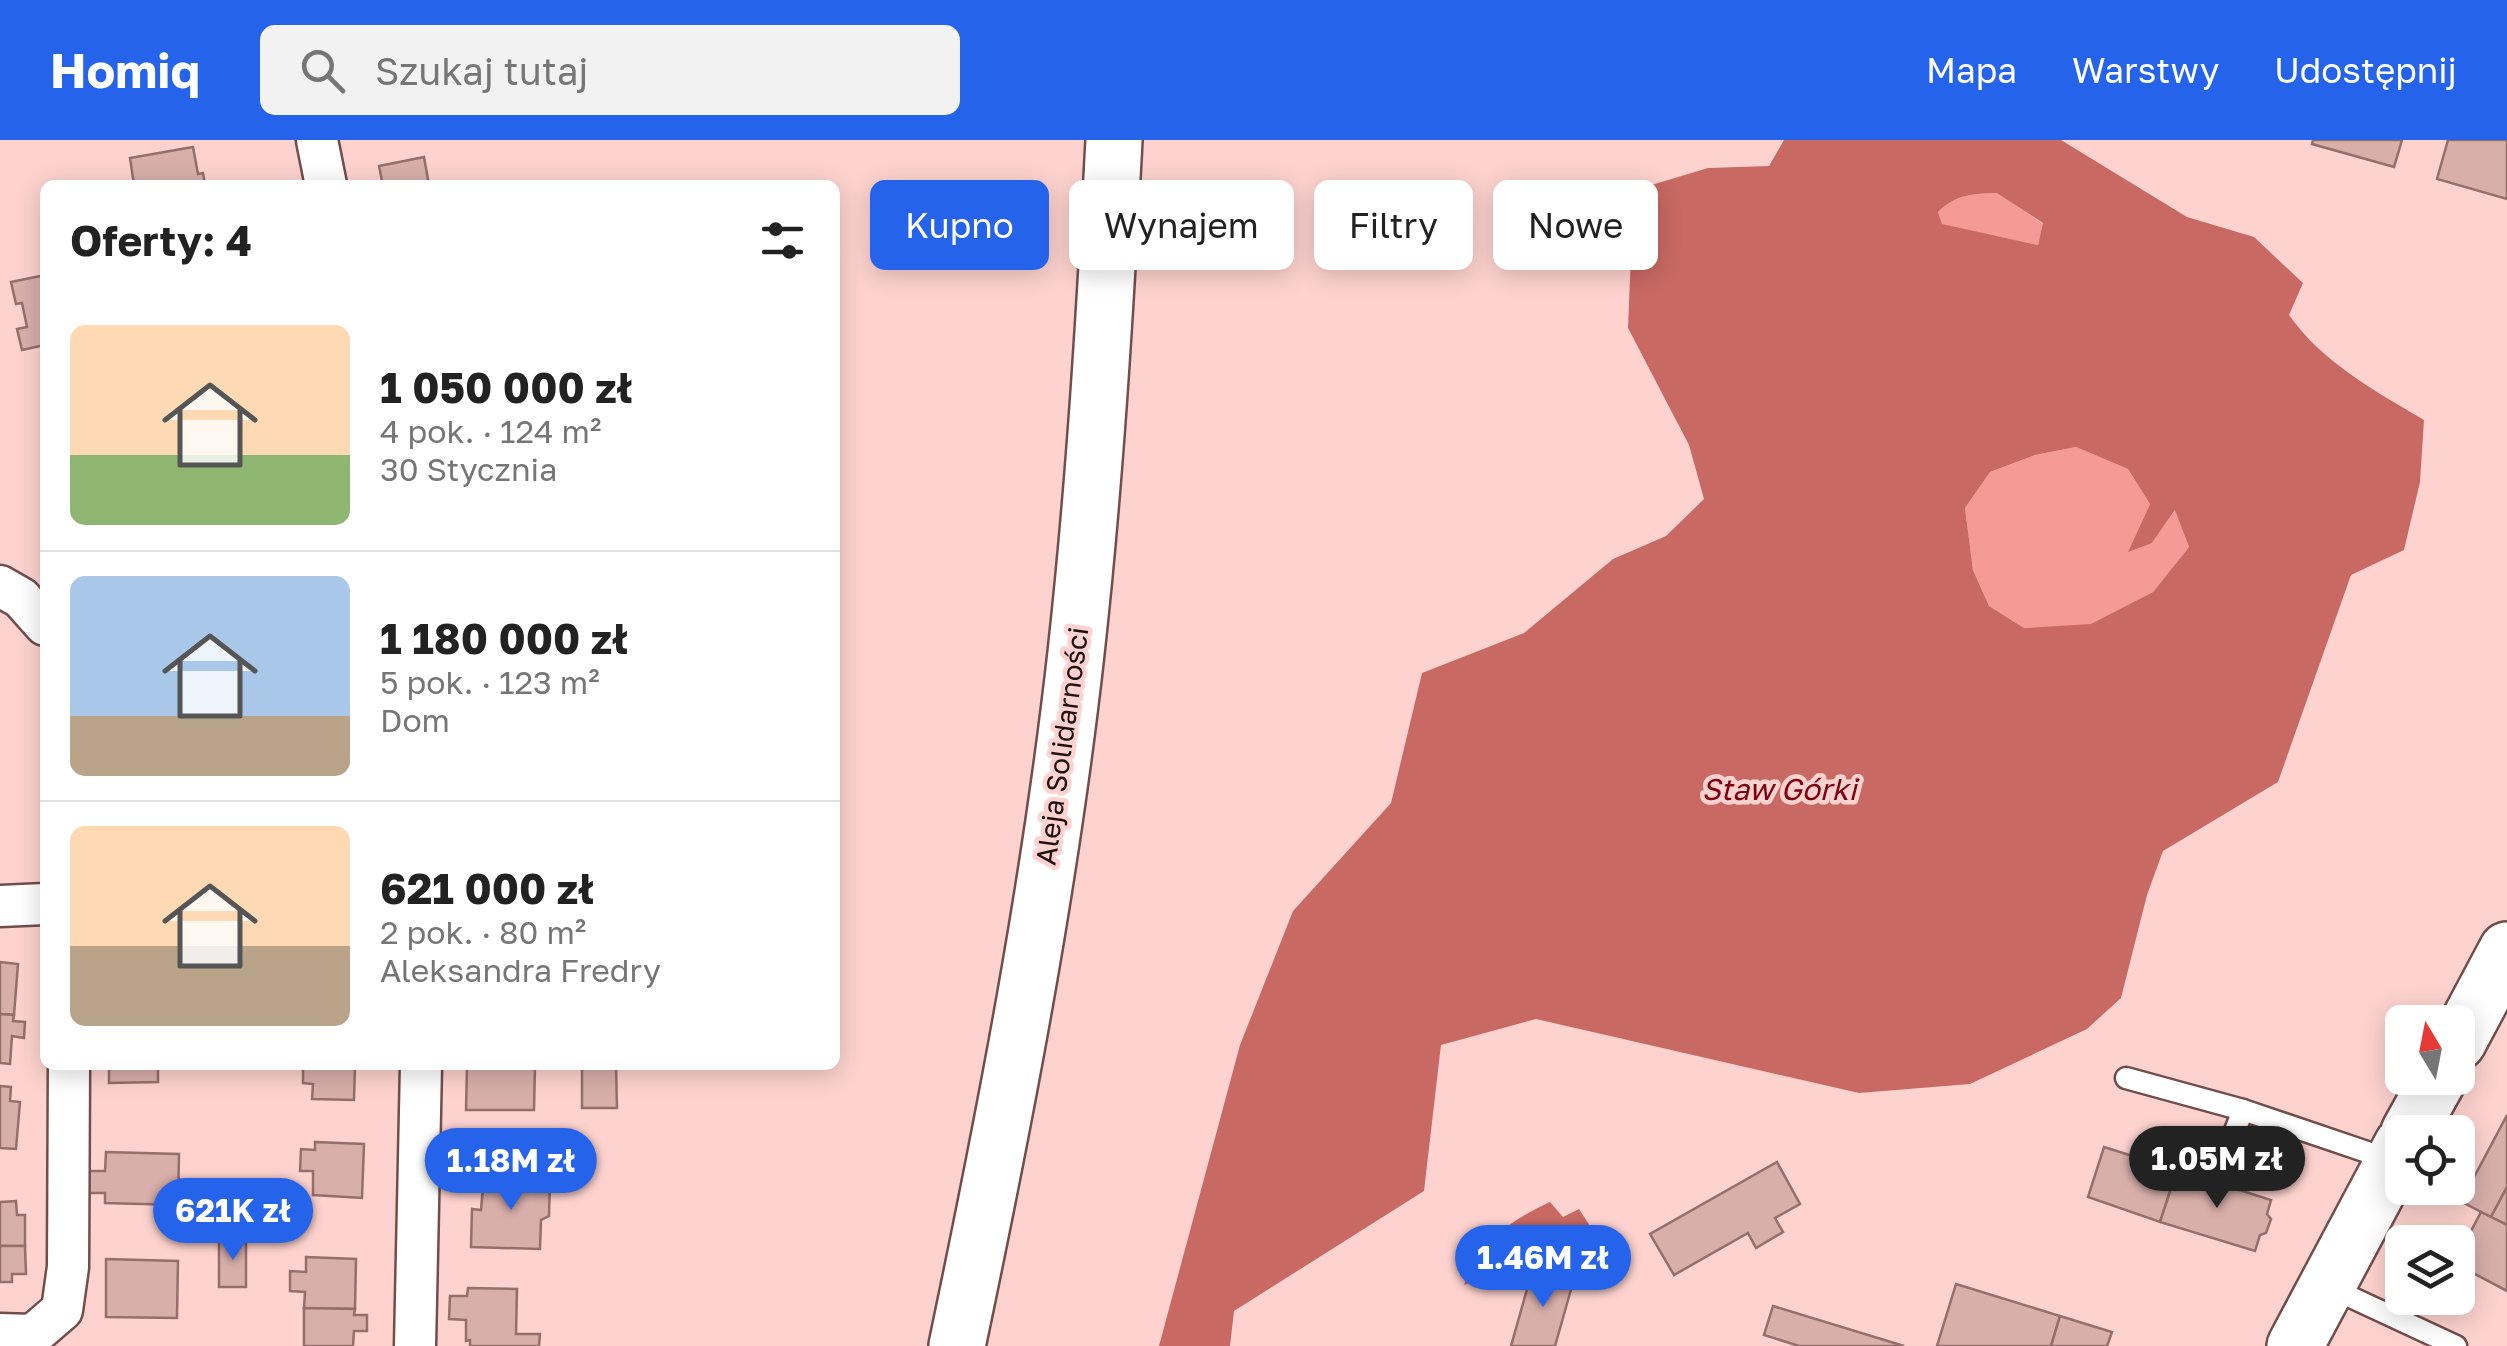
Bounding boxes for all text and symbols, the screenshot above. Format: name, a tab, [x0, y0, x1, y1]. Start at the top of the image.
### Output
search box	[260, 25, 960, 115]
text: Homiq	[50, 41, 200, 99]
icon: search	[295, 43, 350, 98]
text: Szukaj tutaj	[375, 48, 589, 93]
text: Mapa	[1926, 49, 2017, 91]
text: Warstwy	[2072, 49, 2219, 91]
text: Udostępnij	[2274, 49, 2457, 91]
chip: Kupno	[870, 180, 1049, 270]
chip: Wynajem	[1069, 180, 1294, 270]
chip: Filtry	[1314, 180, 1473, 270]
chip: Nowe	[1493, 180, 1658, 270]
icon: filters	[755, 213, 810, 268]
text: Oferty: 4	[70, 215, 252, 265]
text: 1 050 000 zł	[380, 362, 632, 412]
icon: home	[150, 365, 270, 485]
text: 4 pok. · 124 m²	[380, 412, 601, 450]
text: 30 Stycznia	[380, 450, 557, 488]
text: 1 180 000 zł	[380, 613, 628, 663]
icon: home	[150, 616, 270, 736]
street label: Aleja Solidarności	[1028, 625, 1095, 867]
text: 5 pok. · 123 m²	[380, 663, 600, 701]
text: Dom	[380, 701, 450, 739]
water label: Staw Górki	[1702, 771, 1859, 807]
text: 621 000 zł	[380, 863, 594, 913]
icon: home	[150, 866, 270, 986]
text: 2 pok. · 80 m²	[380, 913, 586, 951]
text: Aleksandra Fredry	[380, 951, 661, 989]
north arrow	[2385, 1005, 2475, 1095]
map controls	[2385, 1005, 2475, 1315]
button: locate	[2385, 1115, 2475, 1205]
pin: 1.05M zł	[2114, 1126, 2320, 1211]
pin: 1.18M zł	[408, 1128, 614, 1213]
text: 1.05M zł	[2151, 1139, 2283, 1177]
text: 1.18M zł	[447, 1141, 575, 1179]
pin: 621K zł	[141, 1178, 325, 1263]
text: 621K zł	[175, 1191, 291, 1229]
pin: 1.46M zł	[1440, 1225, 1646, 1310]
button: layers	[2385, 1225, 2475, 1315]
text: 1.46M zł	[1477, 1238, 1609, 1276]

